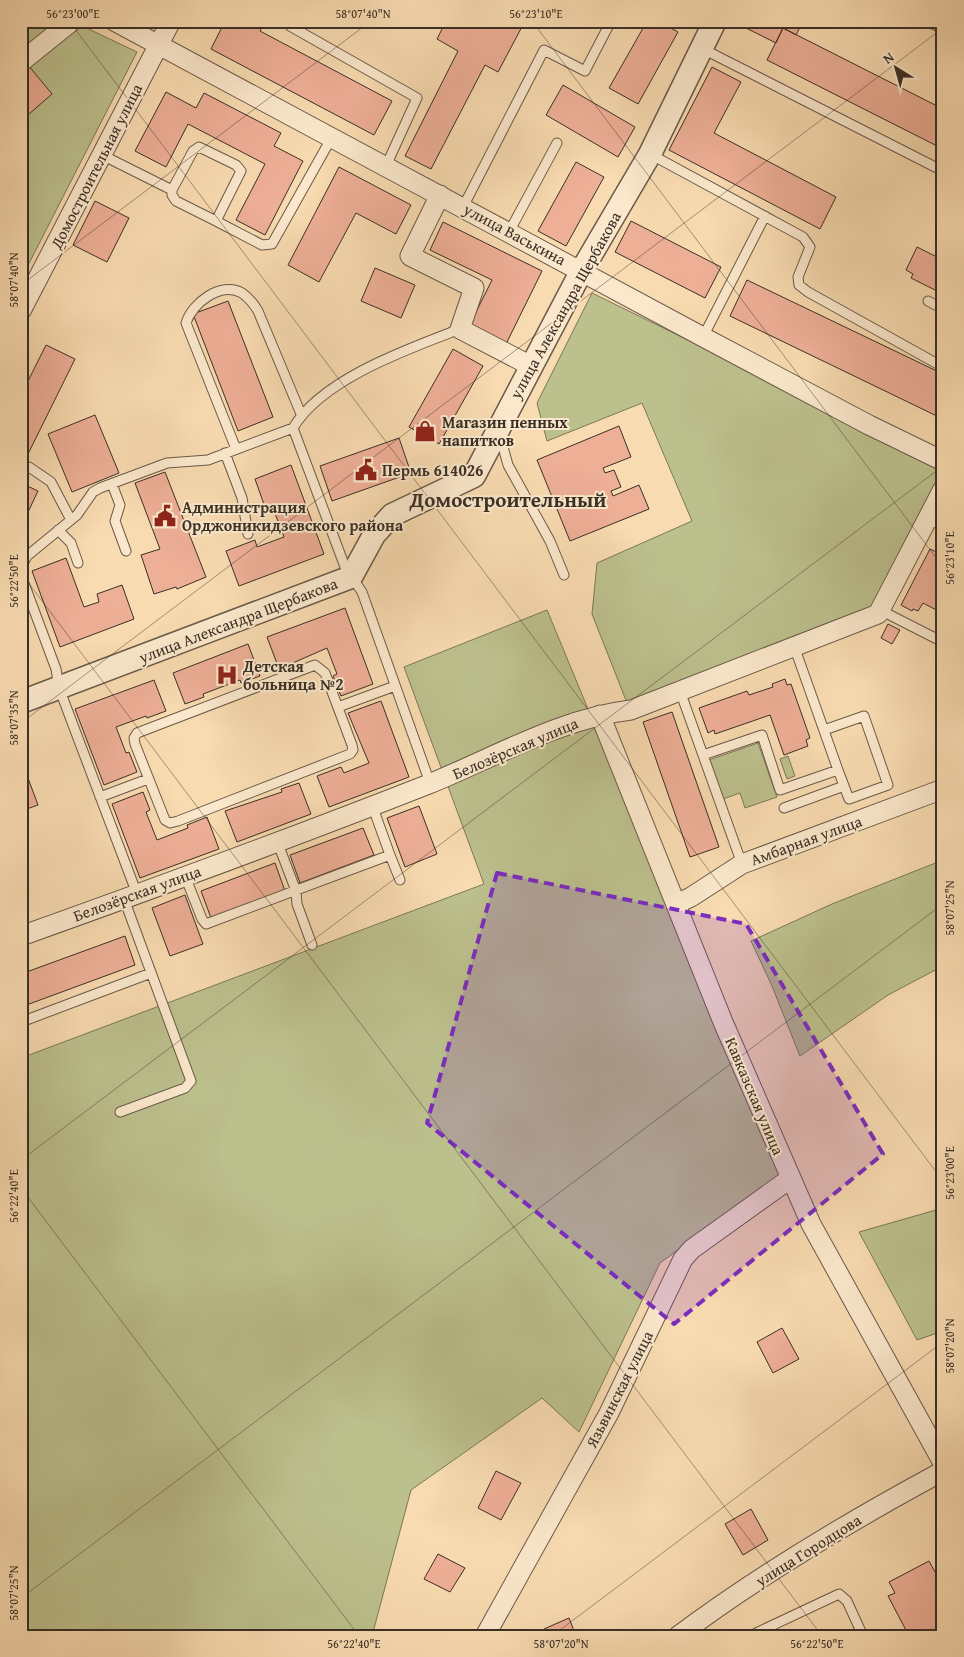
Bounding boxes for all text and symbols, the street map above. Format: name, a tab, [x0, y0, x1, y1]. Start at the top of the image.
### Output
text: 56°23'00"E	[46, 5, 100, 22]
text: 58°07'40"N	[335, 5, 391, 22]
text: 56°23'10"E	[509, 5, 563, 22]
north arrow	[872, 42, 922, 92]
text: N	[878, 46, 898, 68]
street label: Домостроительная улица	[43, 79, 148, 254]
street label: улица Васькина	[459, 196, 571, 271]
street label: улица Александра Щербакова	[503, 207, 627, 404]
text: 58°07'40"N	[5, 252, 22, 308]
place label: Магазин пенных напитков	[442, 410, 568, 452]
shop icon: Магазин пенных напитков	[412, 418, 438, 444]
public building icon: Пермь 614026	[353, 457, 379, 483]
place label: Пермь 614026	[382, 458, 483, 482]
district label: Домостроительный	[409, 484, 606, 515]
place label: Администрация Орджоникидзевского района	[182, 495, 404, 537]
public building icon: Администрация Орджоникидзевского района	[152, 503, 178, 529]
text: 56°23'10"E	[941, 531, 958, 585]
text: 56°22'50"E	[5, 554, 22, 608]
street label: улица Александра Щербакова	[134, 571, 341, 669]
place label: Детская больница №2	[242, 654, 344, 696]
hospital icon: Детская больница №2	[214, 662, 240, 688]
text: 58°07'35"N	[5, 690, 22, 746]
street label: Белозёрская улица	[448, 711, 582, 785]
street label: Амбарная улица	[747, 809, 866, 871]
street label: Белозёрская улица	[70, 859, 205, 927]
text: 58°07'25"N	[941, 880, 958, 936]
street label: Кавказская улица	[719, 1033, 791, 1159]
text: 56°23'00"E	[941, 1146, 958, 1200]
text: 56°22'40"E	[5, 1169, 22, 1223]
text: 58°07'20"N	[941, 1318, 958, 1374]
street label: Язьвинская улица	[579, 1326, 659, 1453]
street label: улица Городцова	[750, 1508, 866, 1593]
text: 58°07'25"N	[5, 1565, 22, 1621]
text: 56°22'40"E	[327, 1635, 381, 1652]
text: 58°07'20"N	[533, 1635, 589, 1652]
text: 56°22'50"E	[790, 1635, 844, 1652]

